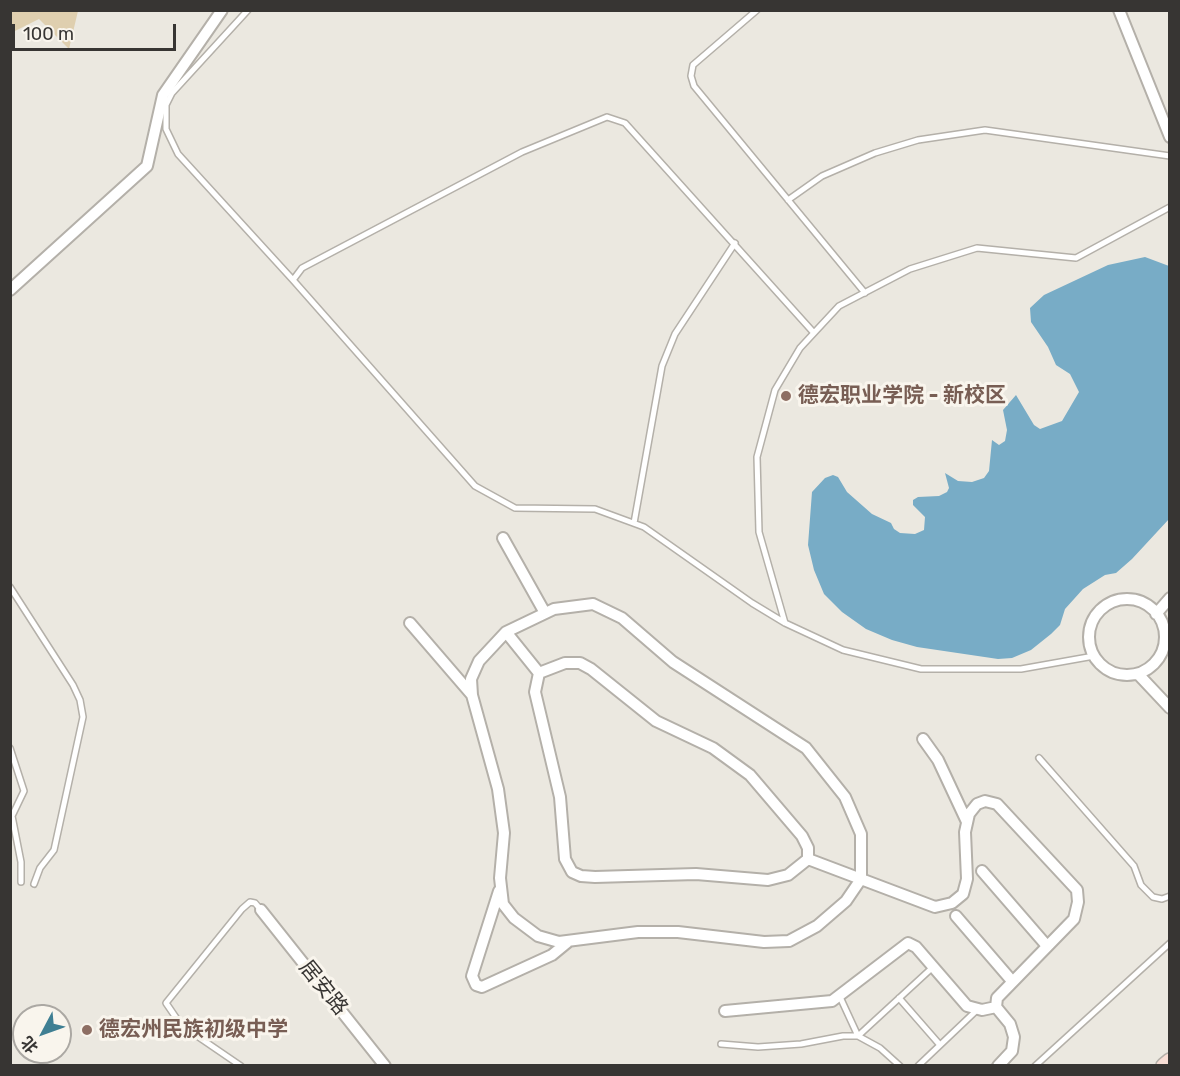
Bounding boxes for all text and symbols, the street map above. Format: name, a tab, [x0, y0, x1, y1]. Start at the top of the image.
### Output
scale bar	[15, 12, 178, 50]
text: 100 m	[23, 23, 74, 45]
place label: 德宏职业学院 - 新校区	[798, 383, 1006, 409]
marker: 德宏职业学院 - 新校区	[779, 389, 793, 403]
street label: 居安路	[293, 956, 353, 1020]
north arrow	[12, 1004, 72, 1064]
place label: 德宏州民族初级中学	[99, 1017, 288, 1043]
marker: 德宏州民族初级中学	[80, 1023, 94, 1037]
text: 北	[17, 1033, 42, 1057]

